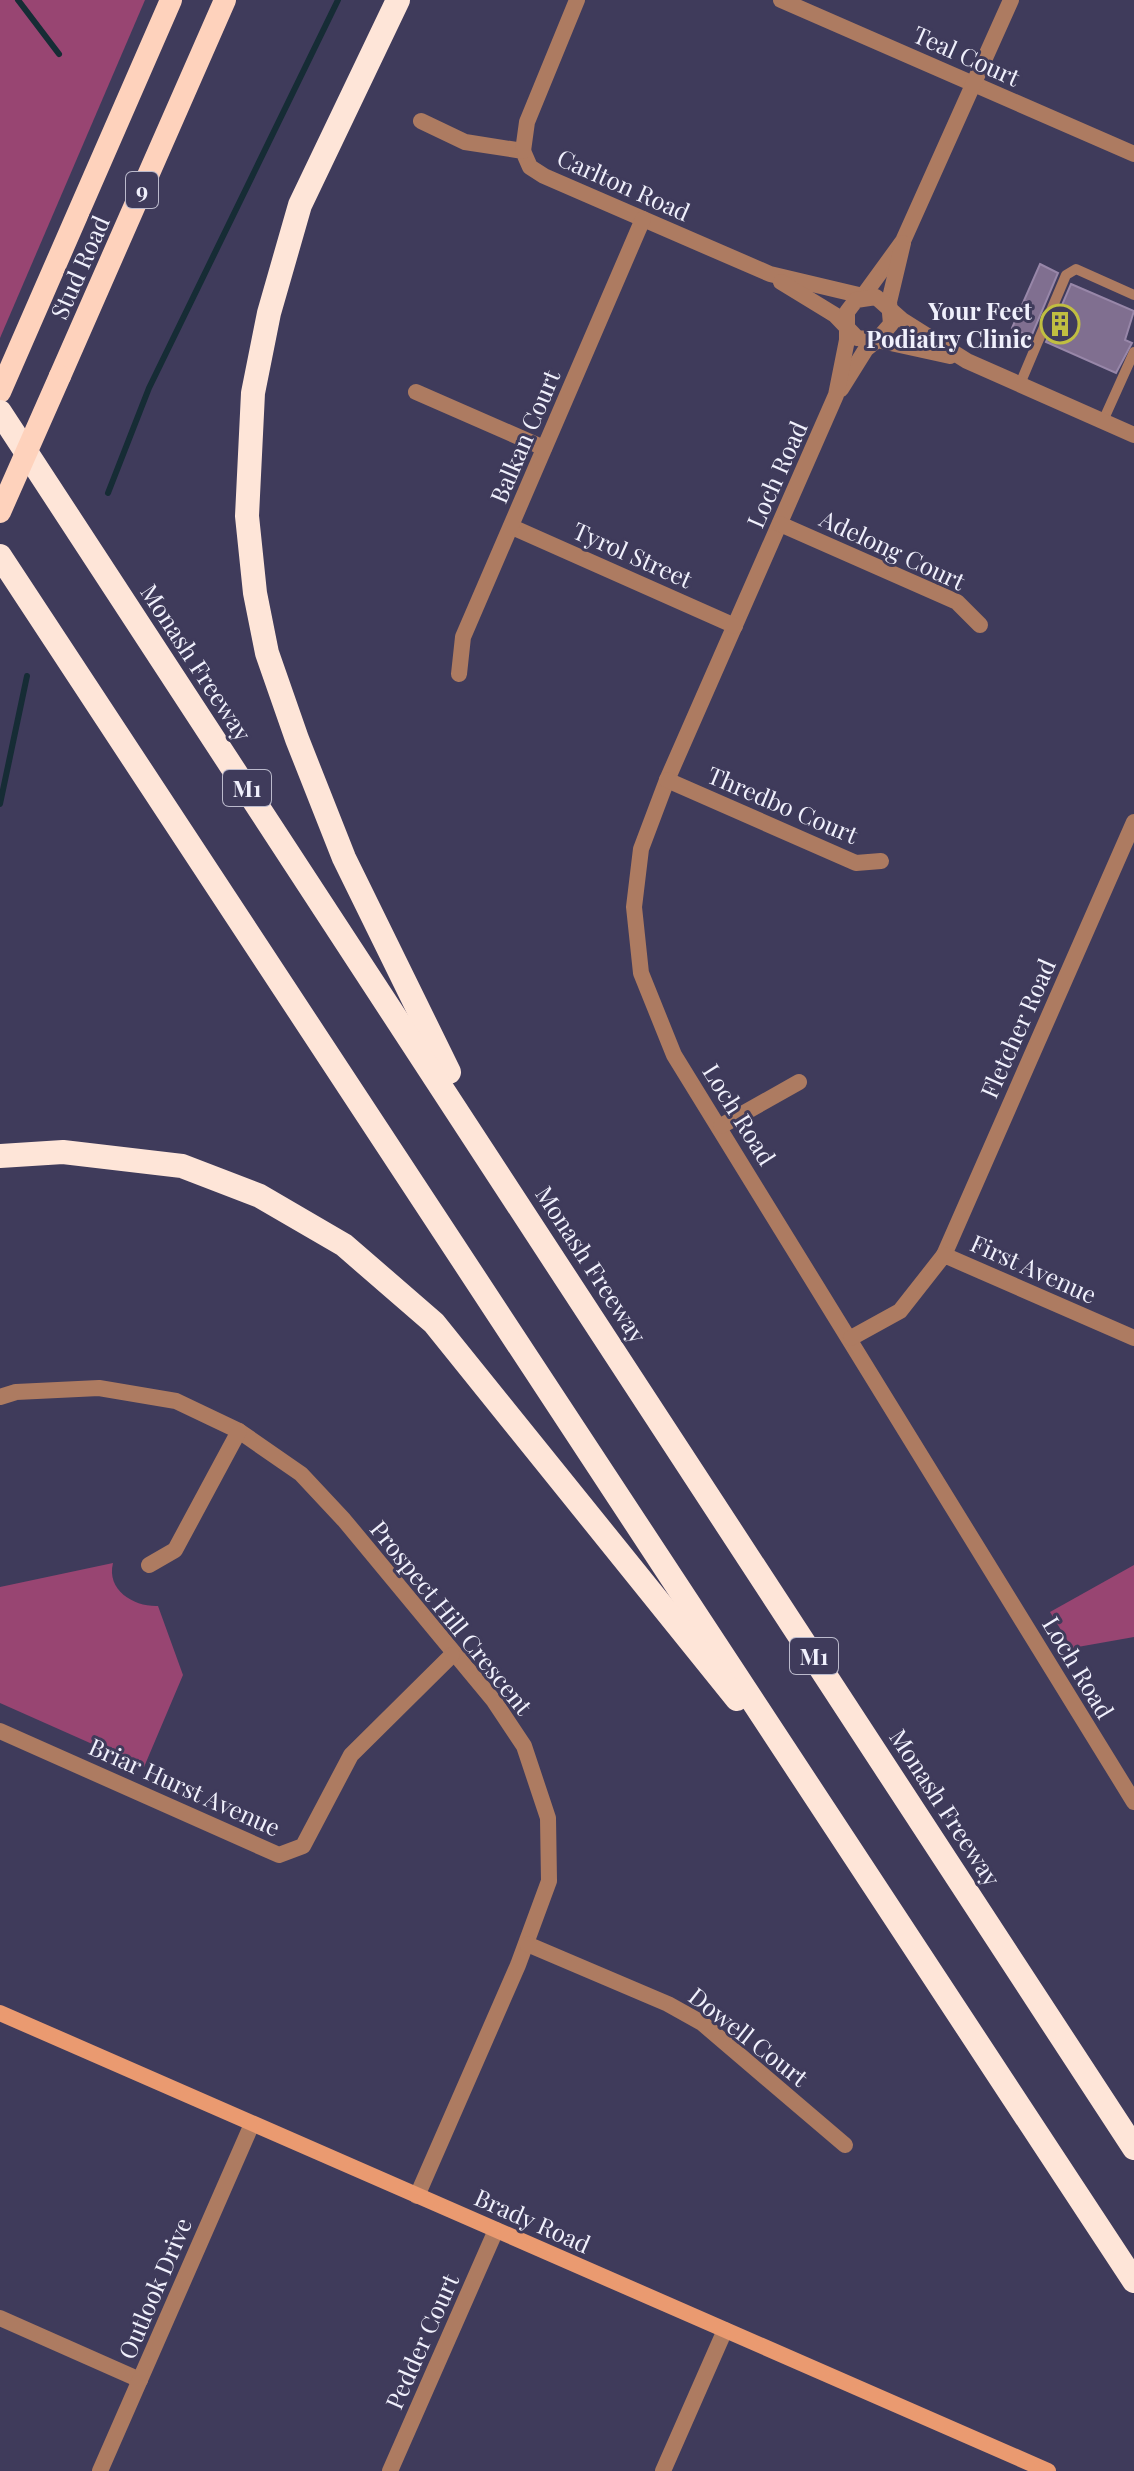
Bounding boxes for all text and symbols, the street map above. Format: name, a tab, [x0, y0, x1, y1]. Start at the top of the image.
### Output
street label: Teal Court	[909, 17, 1026, 93]
street label: Carlton Road	[553, 140, 695, 228]
road number: 9	[126, 172, 158, 208]
street label: Stud Road	[42, 210, 116, 324]
place label: Your Feet Podiatry Clinic	[866, 294, 1033, 354]
building icon: Your Feet Podiatry Clinic	[1039, 303, 1081, 345]
street label: Balkan Court	[482, 364, 567, 508]
street label: Loch Road	[738, 416, 814, 532]
street label: Adelong Court	[814, 501, 971, 597]
street label: Tyrol Street	[568, 513, 698, 595]
street label: Monash Freeway	[134, 577, 260, 747]
street label: Thredbo Court	[703, 758, 864, 850]
road number: M1	[223, 770, 271, 806]
street label: Fletcher Road	[972, 953, 1062, 1103]
street label: Loch Road	[696, 1057, 784, 1171]
street label: Monash Freeway	[529, 1179, 655, 1349]
street label: First Avenue	[966, 1226, 1102, 1310]
street label: Prospect Hill Crescent	[364, 1513, 541, 1721]
street label: Loch Road	[1036, 1610, 1122, 1724]
road number: M1	[790, 1638, 838, 1674]
street label: Monash Freeway	[883, 1722, 1009, 1892]
street label: Briar Hurst Avenue	[84, 1729, 286, 1843]
street label: Dowell Court	[683, 1979, 816, 2093]
street label: Brady Road	[470, 2180, 596, 2260]
street label: Outlook Drive	[110, 2212, 198, 2364]
street label: Pedder Court	[377, 2268, 465, 2414]

